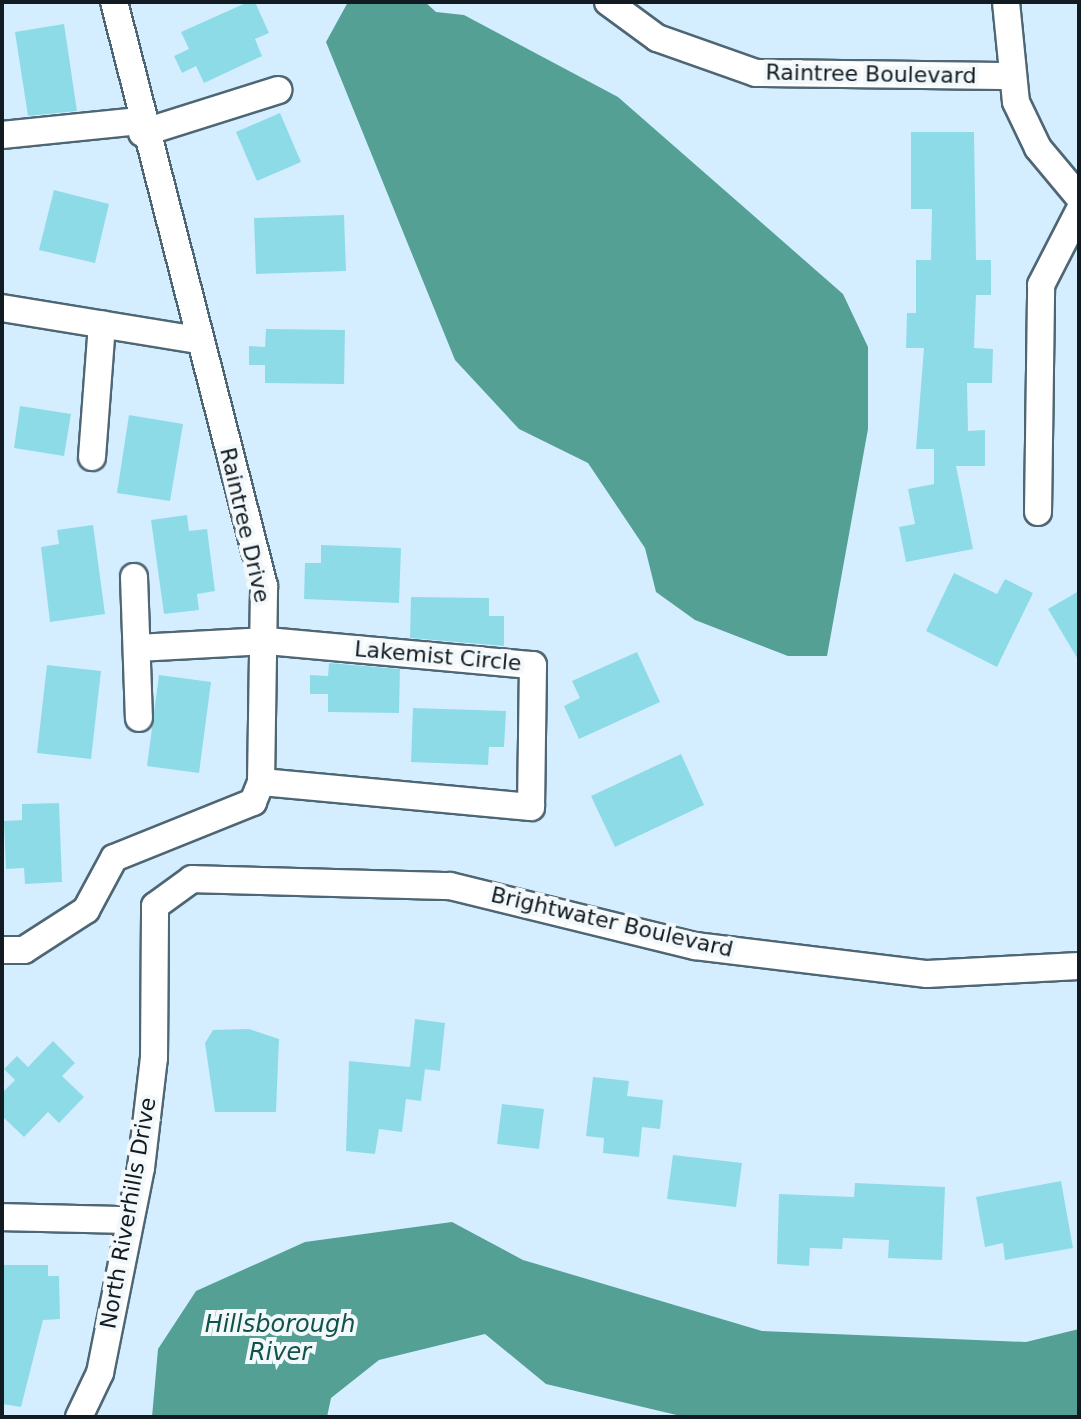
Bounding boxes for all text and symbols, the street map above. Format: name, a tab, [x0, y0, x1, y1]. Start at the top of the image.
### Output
street label: Raintree Boulevard	[765, 59, 977, 89]
street label: Raintree Drive	[214, 445, 276, 605]
street label: Lakemist Circle	[353, 636, 523, 676]
street label: Brightwater Boulevard	[488, 881, 736, 963]
street label: North Riverhills Drive	[95, 1095, 161, 1331]
water label: Hillsborough River	[205, 1311, 355, 1367]

